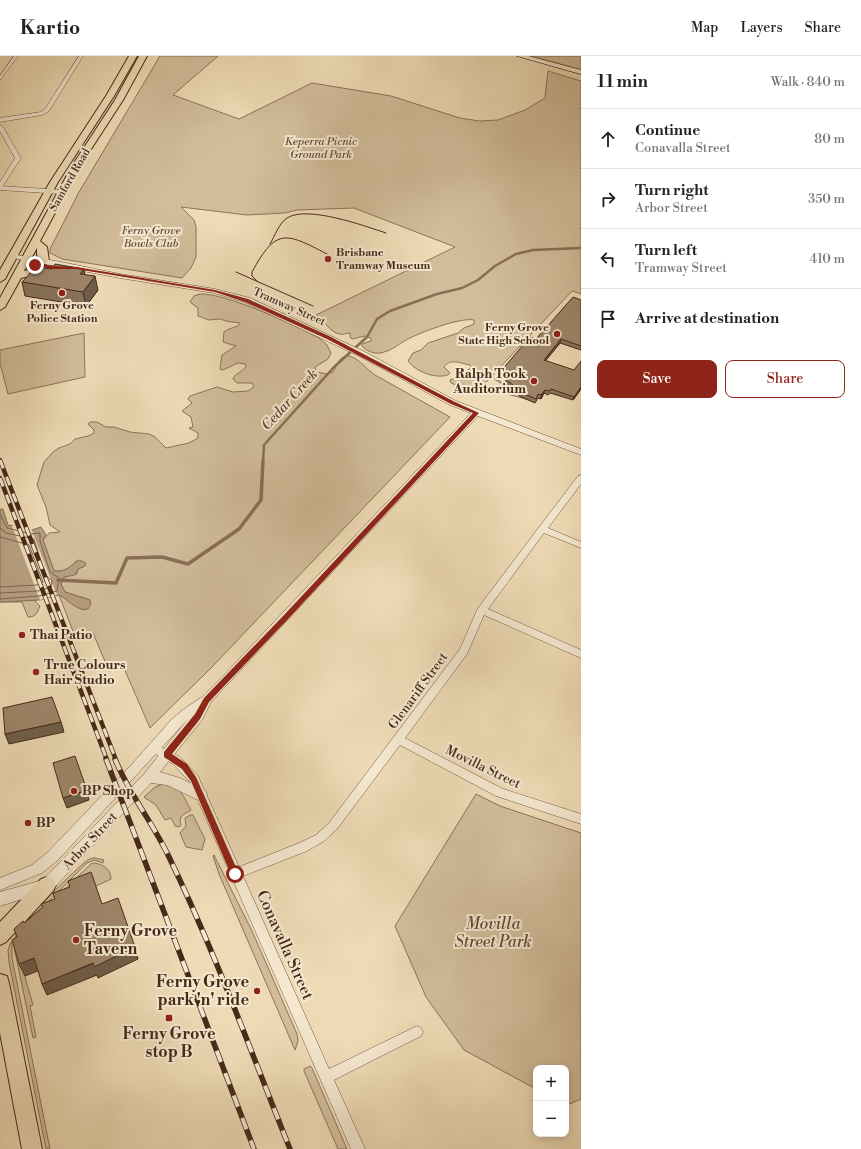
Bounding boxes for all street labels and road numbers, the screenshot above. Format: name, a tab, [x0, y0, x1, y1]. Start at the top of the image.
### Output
street label: Samford Road	[46, 145, 94, 214]
street label: Tramway Street	[251, 285, 327, 329]
street label: Glenariff Street	[385, 649, 451, 732]
street label: Movilla Street	[443, 742, 524, 792]
street label: Arbor Street	[59, 809, 121, 874]
street label: Conavalla Street	[252, 887, 318, 1003]

